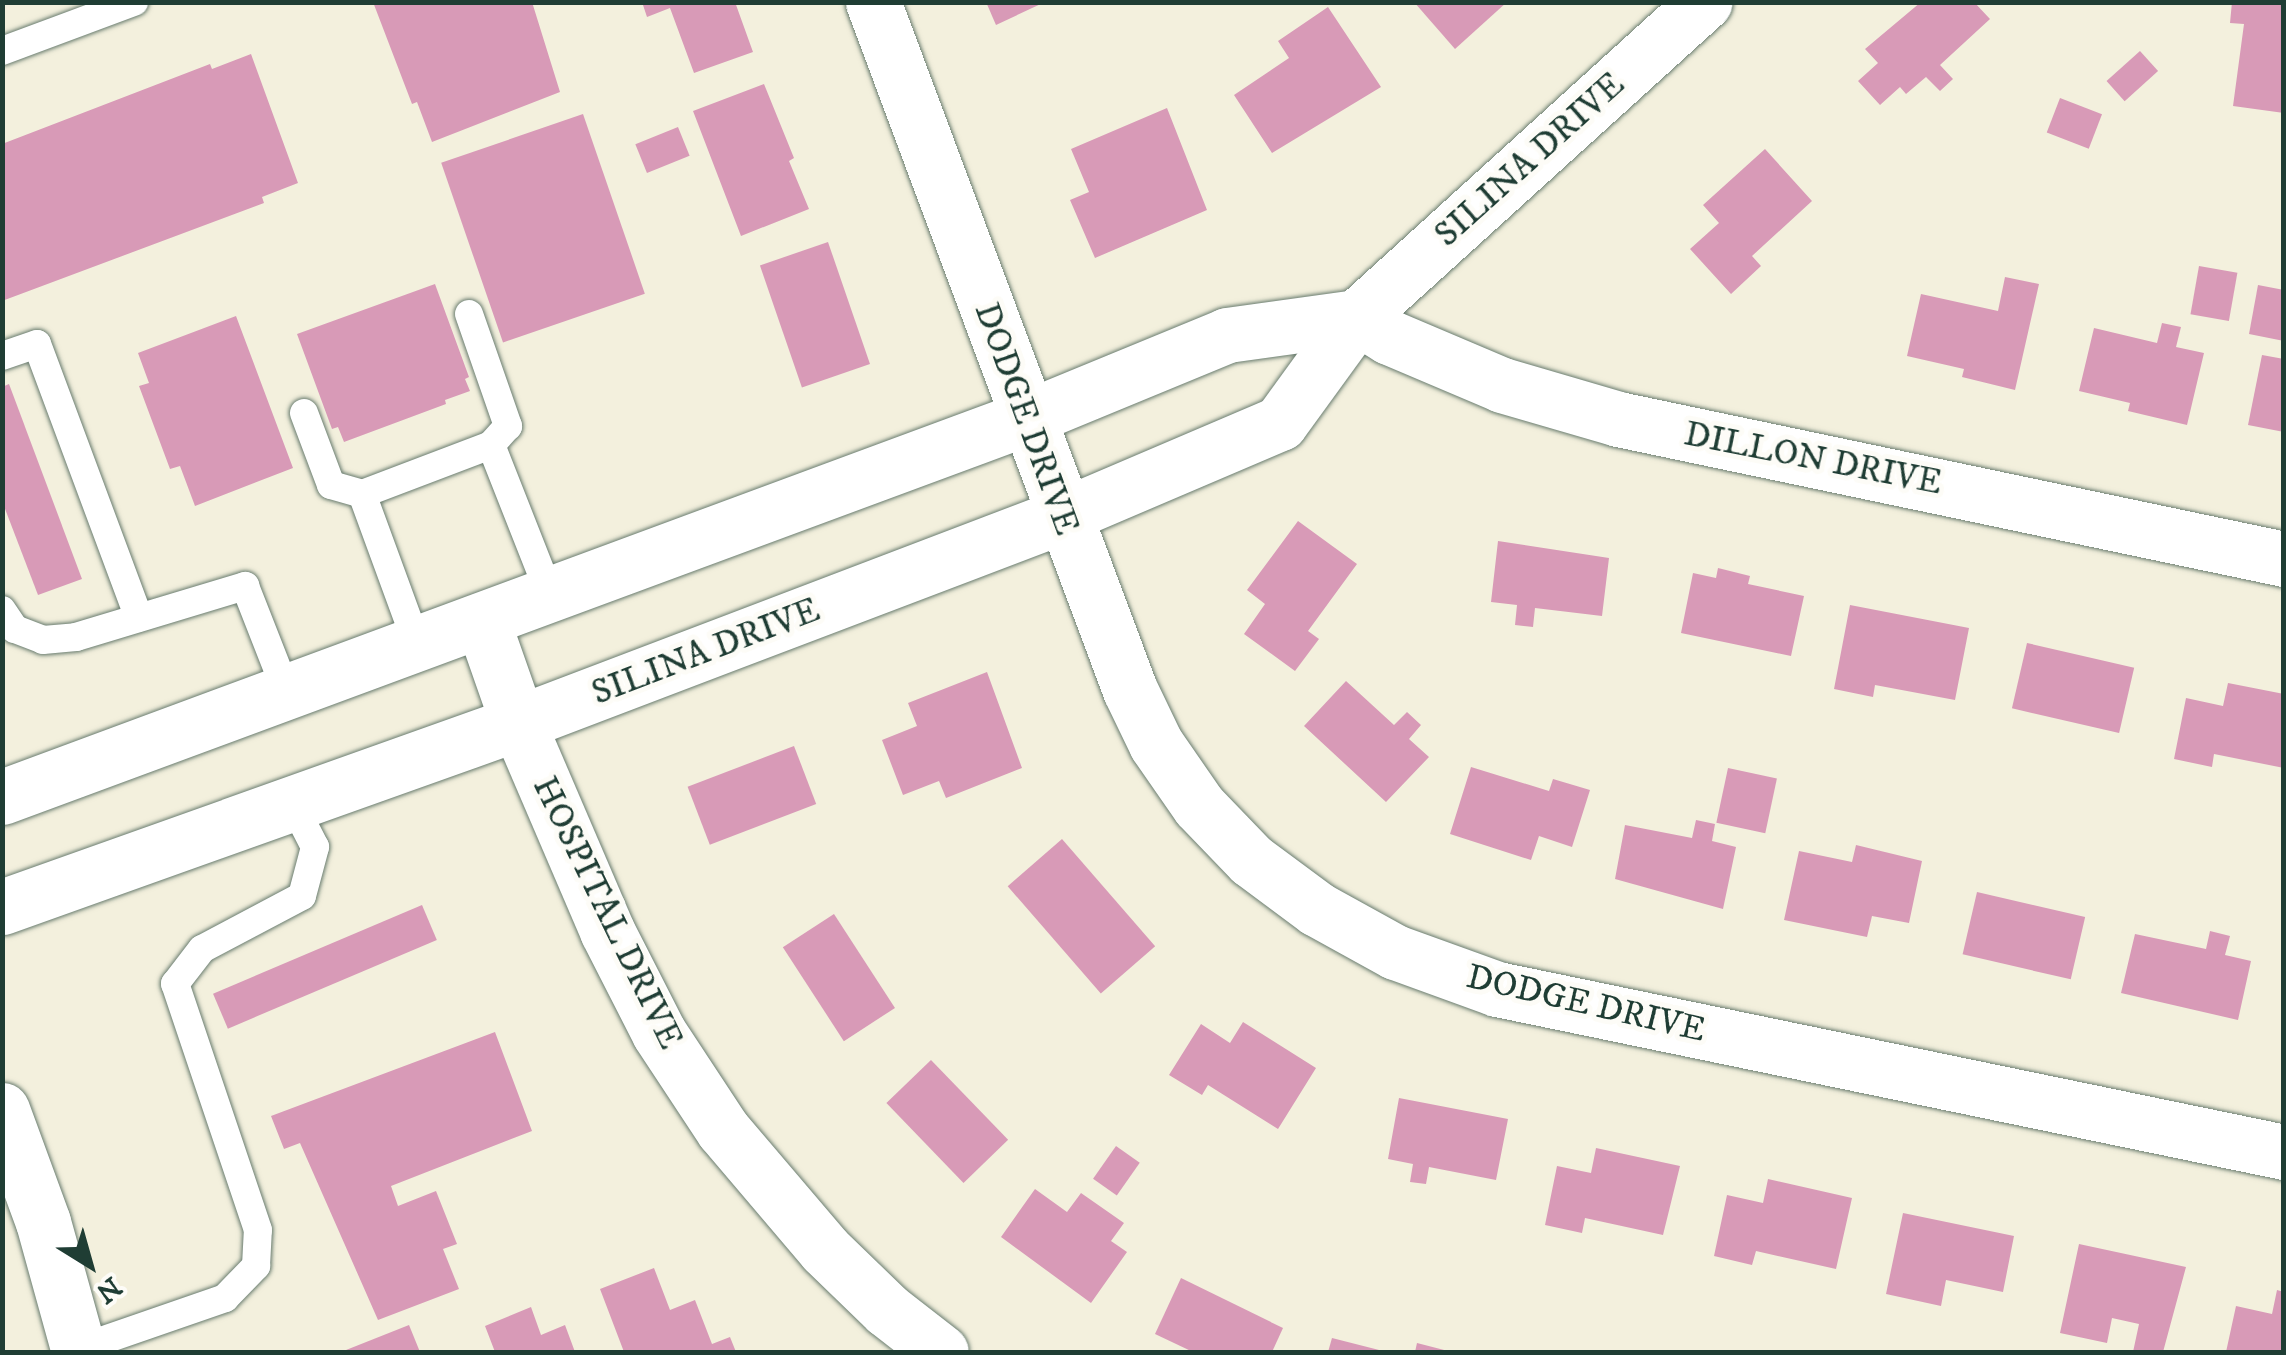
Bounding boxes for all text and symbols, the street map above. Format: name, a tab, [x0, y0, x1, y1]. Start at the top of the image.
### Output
street label: SILINA DRIVE	[1427, 64, 1633, 256]
street label: DODGE DRIVE	[965, 297, 1087, 541]
street label: DILLON DRIVE	[1681, 413, 1945, 505]
street label: SILINA DRIVE	[586, 589, 826, 715]
street label: HOSPITAL DRIVE	[523, 770, 691, 1056]
street label: DODGE DRIVE	[1463, 956, 1709, 1052]
north arrow	[40, 1215, 140, 1315]
text: N	[89, 1268, 128, 1310]

